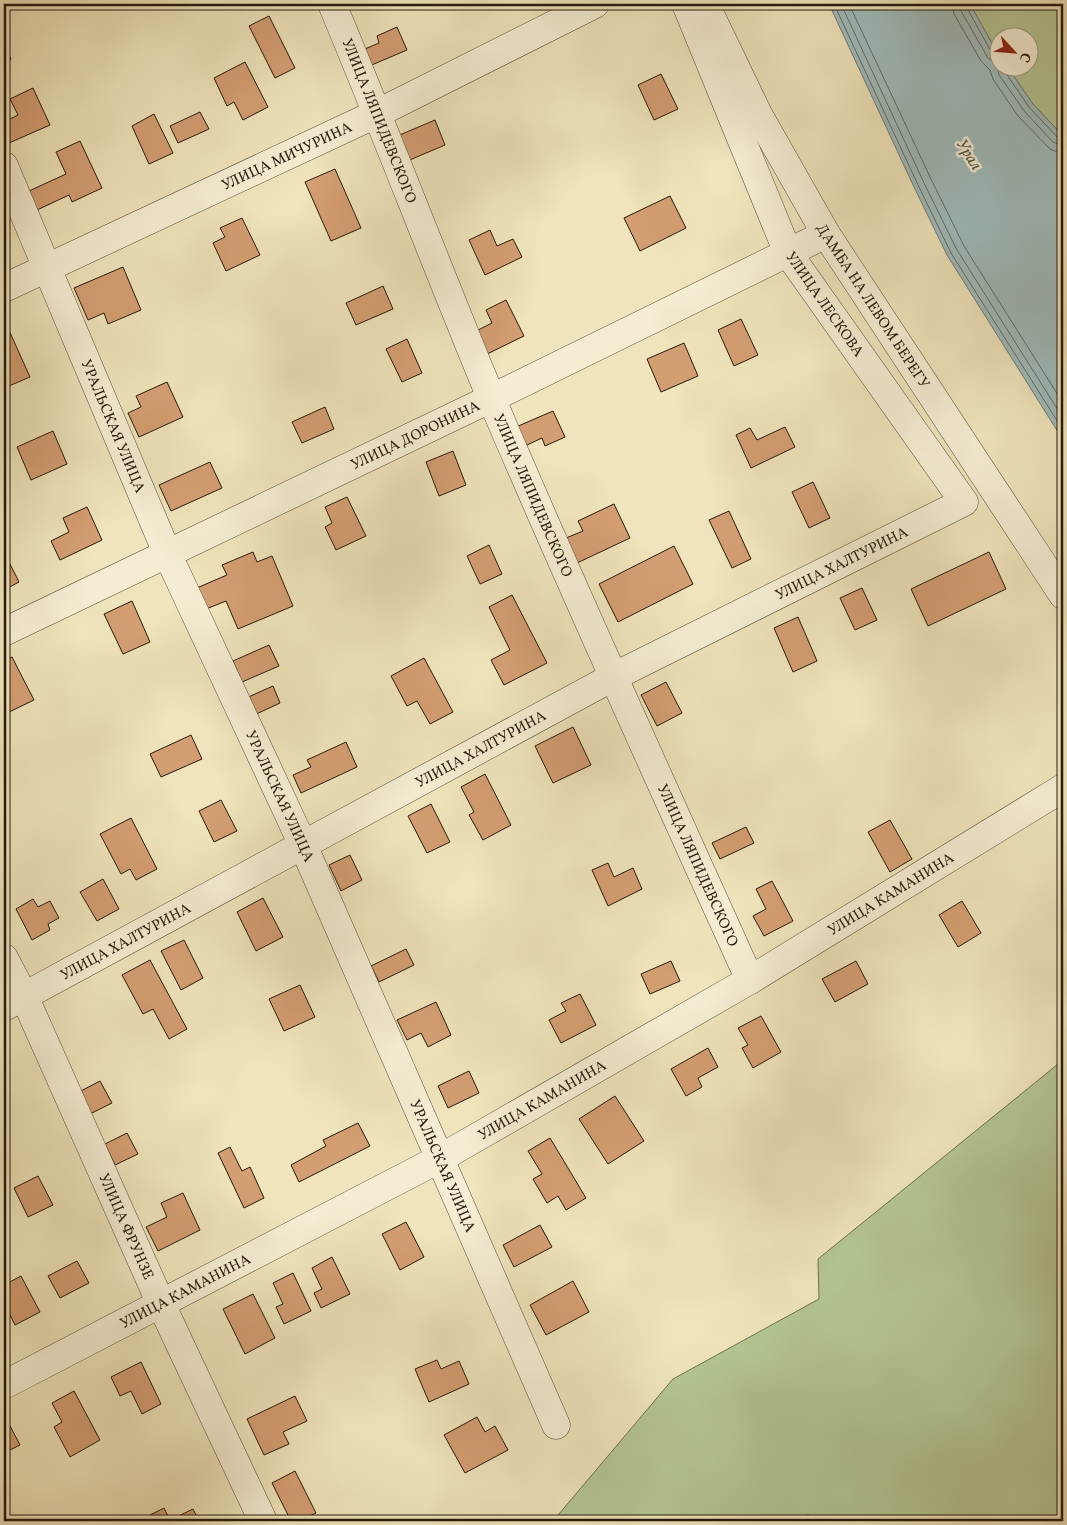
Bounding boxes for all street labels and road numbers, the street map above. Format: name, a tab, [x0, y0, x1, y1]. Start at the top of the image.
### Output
street label: УЛИЦА ЛЯПИДЕВСКОГО	[335, 36, 421, 207]
street label: УЛИЦА МИЧУРИНА	[219, 117, 356, 197]
street label: ДАМБА НА ЛЕВОМ БЕРЕГУ	[810, 220, 934, 393]
street label: УЛИЦА ЛЕСКОВА	[780, 248, 868, 362]
street label: УРАЛЬСКАЯ УЛИЦА	[75, 357, 150, 497]
street label: УЛИЦА ДОРОНИНА	[348, 396, 484, 476]
street label: УЛИЦА ЛЯПИДЕВСКОГО	[487, 411, 577, 581]
street label: УЛИЦА ХАЛТУРИНА	[772, 522, 912, 606]
street label: УЛИЦА ХАЛТУРИНА	[412, 706, 551, 794]
street label: УРАЛЬСКАЯ УЛИЦА	[239, 727, 318, 866]
street label: УЛИЦА ЛЯПИДЕВСКОГО	[651, 781, 743, 950]
street label: УЛИЦА КАМАНИНА	[824, 848, 959, 942]
street label: УЛИЦА ХАЛТУРИНА	[57, 898, 195, 987]
street label: УЛИЦА КАМАНИНА	[475, 1056, 611, 1146]
street label: УРАЛЬСКАЯ УЛИЦА	[403, 1097, 480, 1236]
street label: УЛИЦА ФРУНЗЕ	[92, 1170, 158, 1283]
street label: УЛИЦА КАМАНИНА	[117, 1249, 255, 1335]

